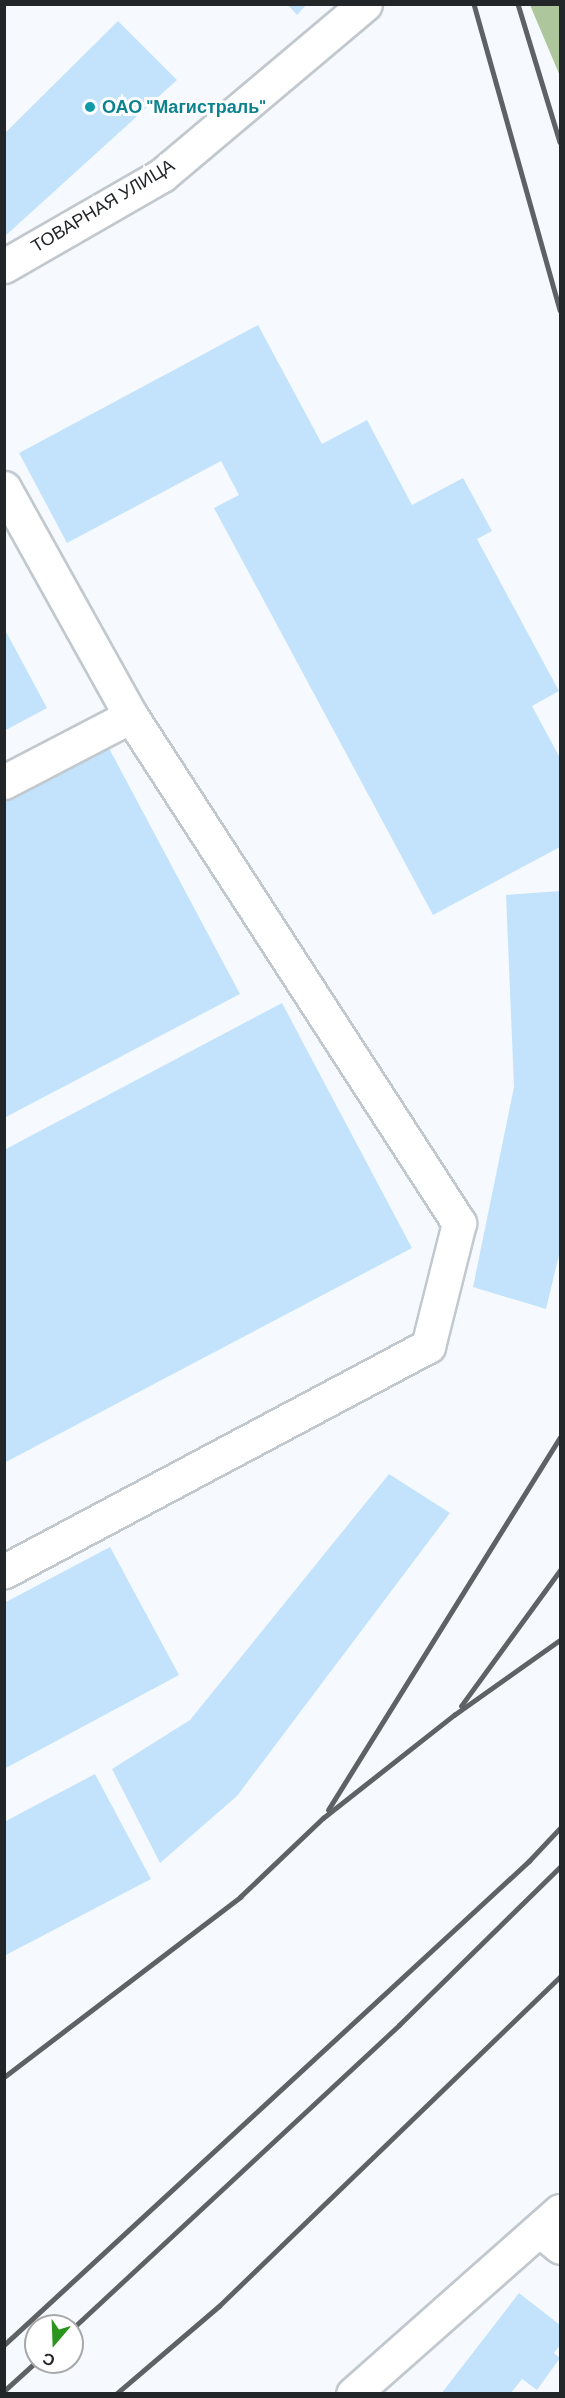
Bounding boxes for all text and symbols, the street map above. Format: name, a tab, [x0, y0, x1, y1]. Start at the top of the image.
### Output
place label: ОАО "Магистраль"	[102, 96, 266, 118]
marker: ОАО "Магистраль"	[83, 100, 97, 114]
street label: ТОВАРНАЯ УЛИЦА	[27, 155, 179, 257]
north arrow	[24, 2314, 84, 2374]
text: С	[40, 2348, 58, 2371]

